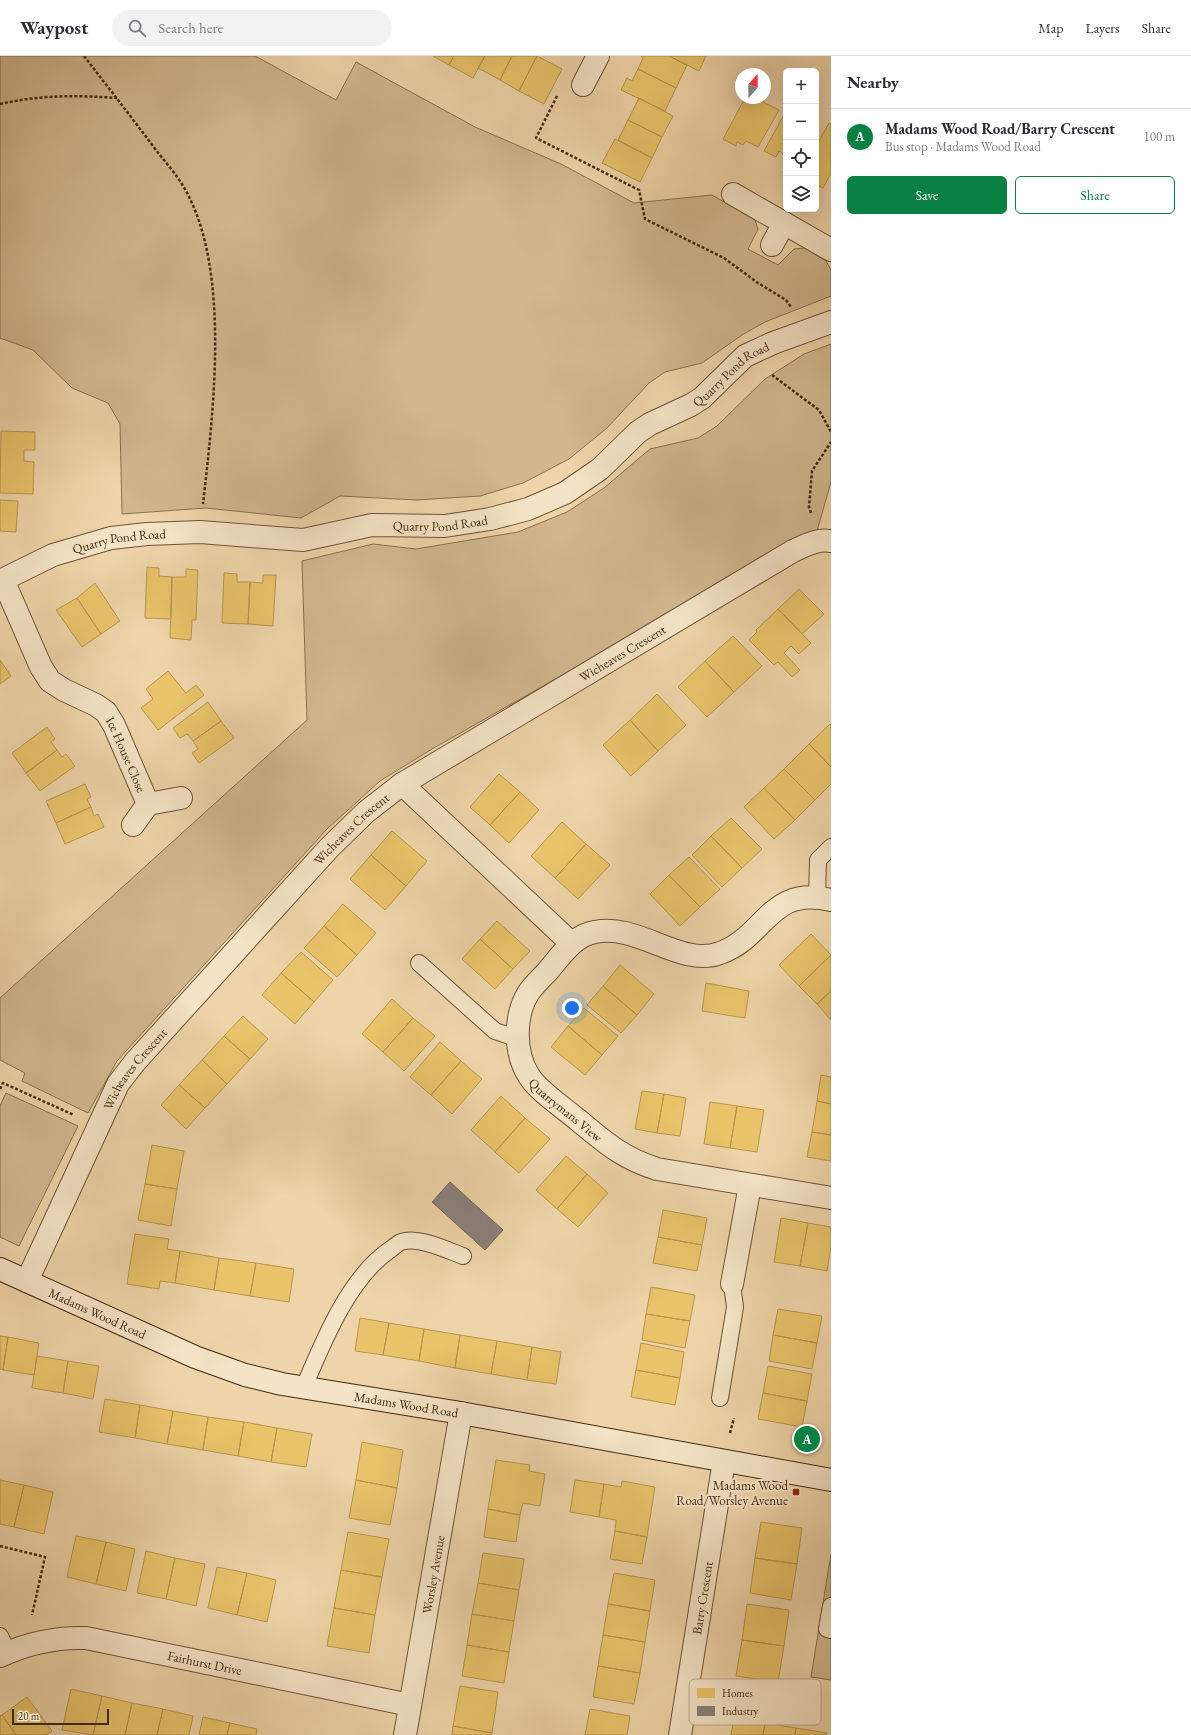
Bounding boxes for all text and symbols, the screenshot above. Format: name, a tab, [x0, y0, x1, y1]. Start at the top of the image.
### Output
search box	[112, 10, 392, 46]
text: Waypost	[20, 15, 88, 40]
icon: search	[126, 17, 148, 39]
text: Search here	[158, 18, 223, 37]
text: Map	[1038, 19, 1063, 37]
text: Layers	[1085, 19, 1120, 37]
text: Share	[1142, 19, 1171, 37]
north arrow	[735, 68, 771, 104]
map controls	[783, 68, 819, 212]
button: +	[783, 68, 819, 104]
text: Nearby	[847, 71, 899, 93]
button: −	[783, 104, 819, 140]
text: Madams Wood Road/Barry Crescent	[885, 119, 1115, 138]
text: A	[855, 128, 865, 145]
text: 100 m	[1144, 128, 1175, 145]
text: Bus stop · Madams Wood Road	[885, 138, 1041, 155]
button: locate	[783, 140, 819, 176]
button: layers	[783, 176, 819, 212]
button: Save	[847, 176, 1007, 214]
button: Share	[1015, 176, 1175, 214]
street label: Quarry Pond Road	[690, 338, 772, 411]
street label: Quarry Pond Road	[393, 511, 489, 535]
street label: Quarry Pond Road	[70, 525, 167, 558]
street label: Wicheaves Crescent	[576, 621, 669, 686]
street label: Ice House Close	[102, 714, 150, 795]
street label: Wicheaves Crescent	[310, 789, 393, 869]
your location	[562, 998, 582, 1018]
street label: Wicheaves Crescent	[99, 1025, 171, 1112]
street label: Quarrymans View	[525, 1075, 606, 1146]
street label: Madams Wood Road	[46, 1284, 149, 1343]
street label: Madams Wood Road	[353, 1388, 460, 1421]
pin: A	[794, 1424, 820, 1454]
place label: Madams Wood Road/Worsley Avenue	[676, 1477, 788, 1509]
marker: Madams Wood Road/Worsley Avenue	[791, 1487, 801, 1497]
street label: Worsley Avenue	[418, 1534, 449, 1615]
street label: Barry Crescent	[688, 1560, 717, 1636]
street label: Fairhurst Drive	[166, 1647, 243, 1679]
legend	[689, 1679, 821, 1725]
text: Homes	[722, 1686, 753, 1700]
text: Industry	[722, 1704, 759, 1718]
scale bar	[12, 1707, 109, 1726]
text: 20 m	[18, 1709, 39, 1723]

